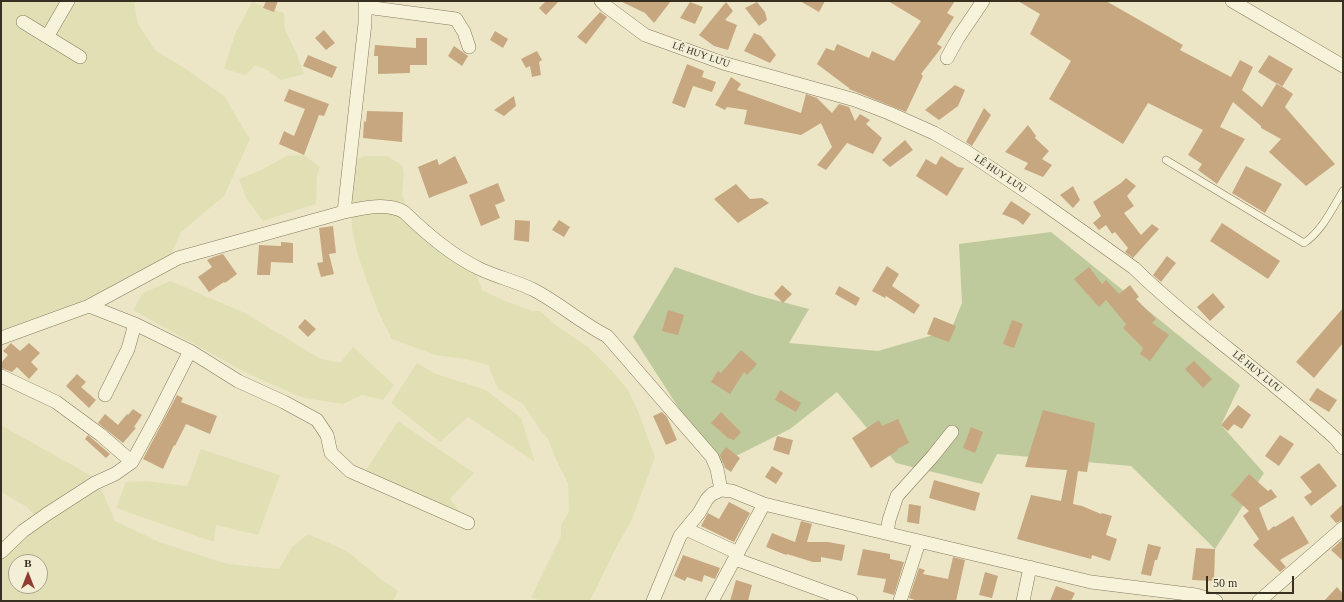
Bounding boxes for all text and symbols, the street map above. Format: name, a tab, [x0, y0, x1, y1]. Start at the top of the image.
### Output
street label: LÊ HUY LƯU	[671, 40, 731, 70]
street label: LÊ HUY LƯU	[972, 152, 1028, 196]
street label: LÊ HUY LƯU	[1230, 348, 1284, 396]
north arrow	[8, 554, 48, 594]
text: B	[24, 557, 32, 569]
scale bar	[1208, 568, 1296, 594]
text: 50 m	[1213, 576, 1237, 590]

